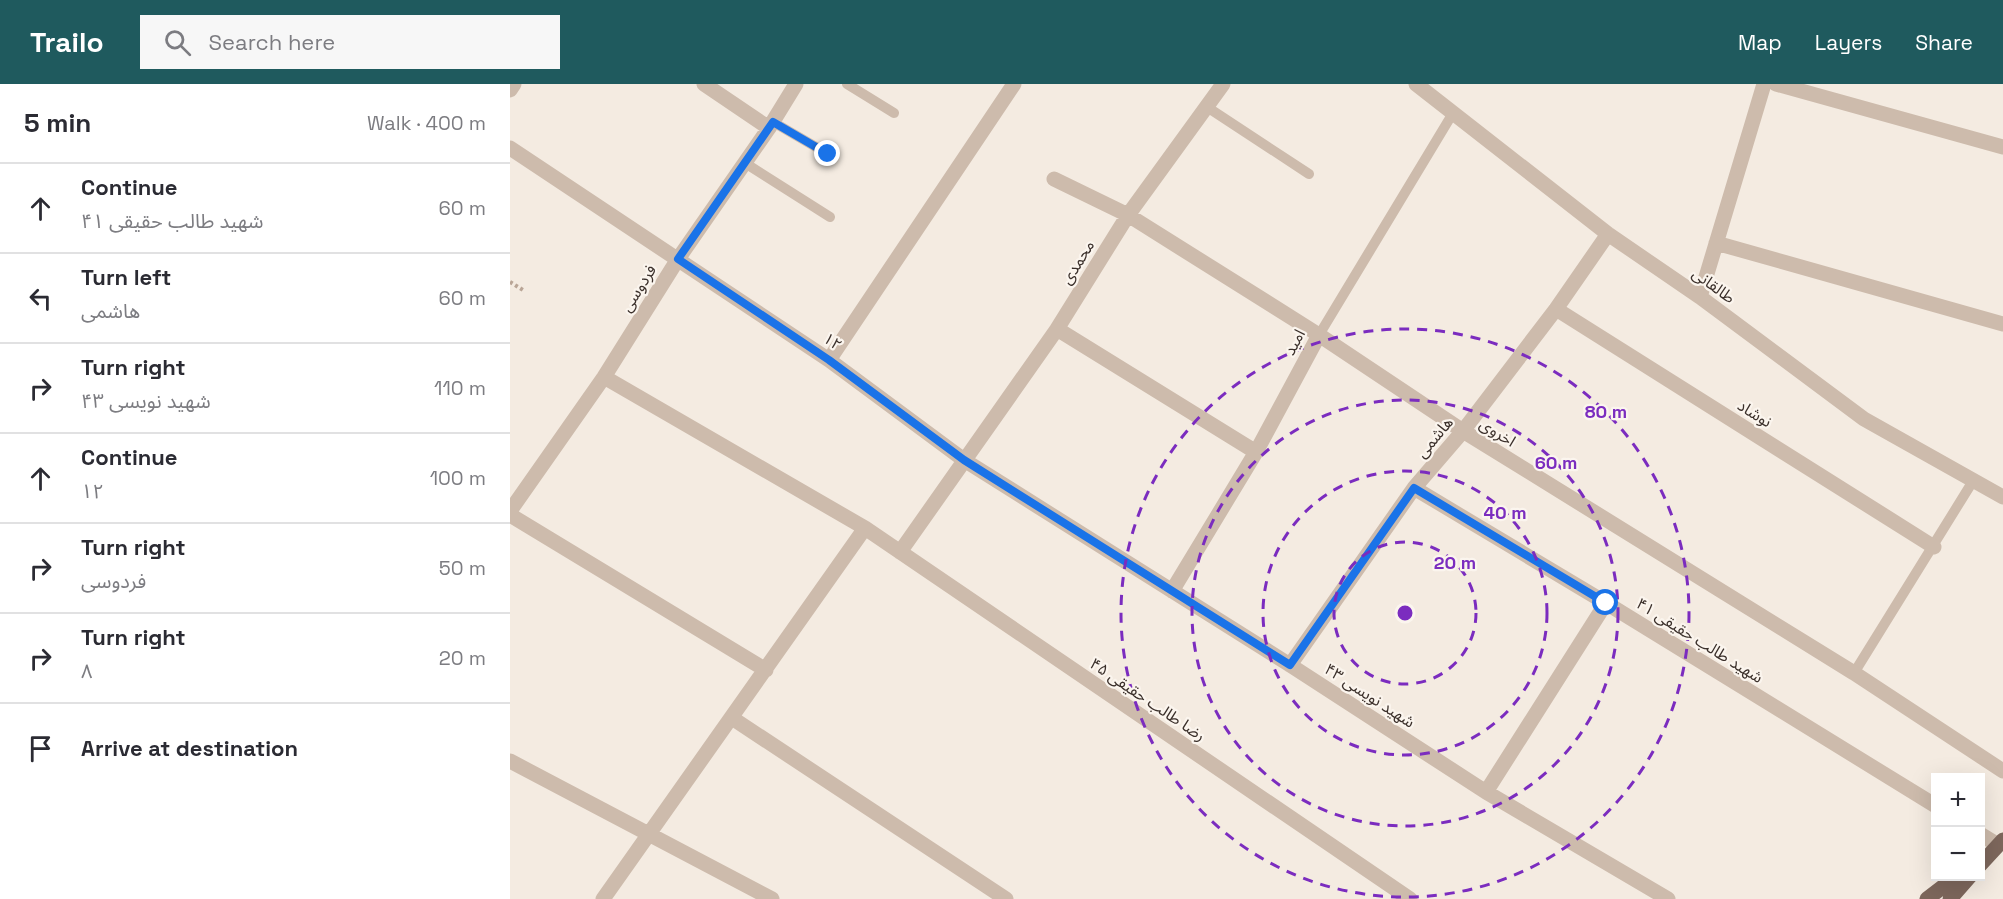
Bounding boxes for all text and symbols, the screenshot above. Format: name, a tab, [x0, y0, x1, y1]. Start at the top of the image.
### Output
search box	[140, 15, 560, 69]
text: Trailo	[30, 24, 104, 60]
icon: search	[161, 26, 194, 59]
text: Search here	[209, 28, 335, 56]
text: Map	[1738, 29, 1782, 56]
text: Layers	[1815, 29, 1882, 56]
text: Share	[1915, 29, 1973, 56]
text: 5 min	[24, 106, 91, 140]
text: Walk · 400 m	[367, 110, 486, 136]
route end	[814, 140, 840, 166]
text: Continue	[81, 173, 177, 201]
icon: ahead	[24, 192, 57, 225]
text: 60 m	[439, 195, 486, 221]
text: ۴۱ شهید طالب حقیقی	[81, 208, 263, 234]
street label: محمدی	[1056, 236, 1099, 288]
street label: فردوسی	[616, 261, 661, 316]
text: Turn left	[81, 263, 171, 291]
street label: طالقانی	[1688, 263, 1740, 308]
icon: left	[24, 282, 57, 315]
text: 60 m	[439, 285, 486, 311]
text: هاشمی	[81, 298, 140, 324]
street label: امید	[1279, 326, 1310, 359]
street label: ۱۲	[819, 328, 846, 355]
text: Turn right	[81, 353, 186, 381]
icon: right	[24, 372, 57, 405]
text: 110 m	[434, 375, 486, 401]
text: ۴۳ شهید نویسی	[81, 388, 211, 414]
street label: نوشاد	[1734, 395, 1776, 432]
text: 80 m	[1585, 400, 1627, 423]
street label: هاشمی	[1411, 412, 1458, 462]
street label: اخروی	[1476, 413, 1520, 452]
text: Continue	[81, 443, 177, 471]
text: 60 m	[1535, 451, 1577, 474]
icon: ahead	[24, 462, 57, 495]
text: 100 m	[430, 465, 486, 491]
text: ۱۲	[81, 478, 104, 504]
text: 40 m	[1483, 501, 1527, 524]
text: Turn right	[81, 533, 186, 561]
text: 20 m	[1434, 551, 1476, 574]
icon: right	[24, 552, 57, 585]
text: 50 m	[439, 555, 486, 581]
text: فردوسی	[81, 568, 146, 594]
route start	[1592, 589, 1618, 615]
street label: ۴۱ شهید طالب حقیقی	[1632, 593, 1767, 688]
centre of rings	[1395, 603, 1415, 623]
text: Turn right	[81, 623, 186, 651]
icon: right	[24, 642, 57, 675]
text: 20 m	[439, 645, 486, 671]
street label: ۴۵ رضا طالب حقیقی	[1086, 653, 1210, 746]
text: ۸	[81, 658, 92, 684]
street label: ۴۳ شهید نویسی	[1321, 658, 1419, 732]
icon: arrive	[24, 732, 57, 765]
text: Arrive at destination	[81, 734, 298, 762]
map controls	[1931, 773, 1985, 881]
button: +	[1931, 773, 1985, 827]
button: −	[1931, 827, 1985, 881]

